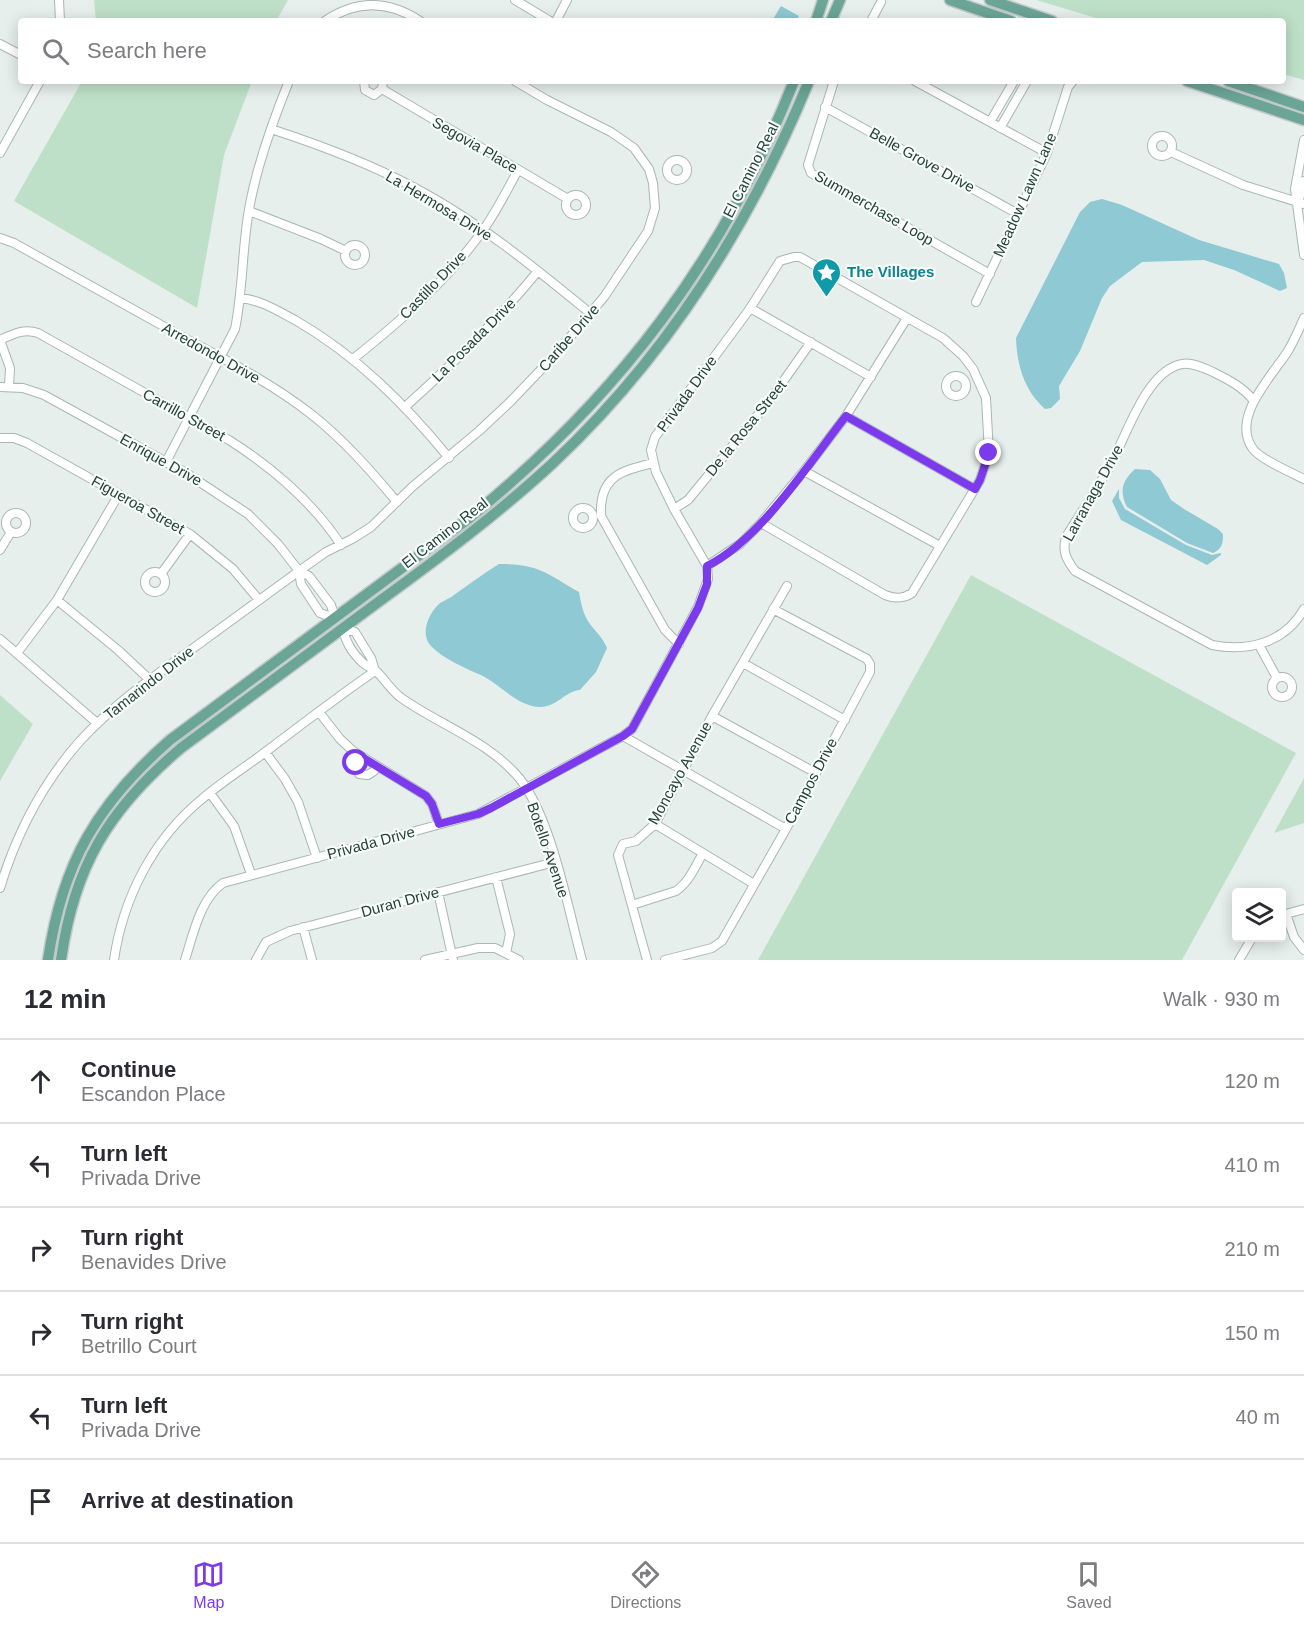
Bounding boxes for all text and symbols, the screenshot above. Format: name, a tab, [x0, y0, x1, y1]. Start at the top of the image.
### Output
search box	[18, 18, 1286, 84]
icon: search	[39, 35, 72, 68]
text: Search here	[87, 38, 207, 63]
street label: Segovia Place	[429, 113, 521, 176]
street label: El Camino Real	[719, 119, 782, 220]
street label: Belle Grove Drive	[867, 124, 978, 195]
street label: Meadow Lawn Lane	[989, 130, 1060, 260]
street label: La Hermosa Drive	[383, 167, 495, 244]
street label: Summerchase Loop	[812, 167, 937, 248]
street label: Castillo Drive	[396, 247, 469, 322]
place icon: The Villages	[810, 256, 842, 298]
place label: The Villages	[847, 263, 934, 280]
street label: La Posada Drive	[428, 294, 519, 385]
street label: Caribe Drive	[535, 301, 602, 375]
street label: Arredondo Drive	[159, 319, 263, 386]
street label: Privada Drive	[653, 352, 720, 435]
street label: De la Rosa Street	[702, 376, 790, 479]
street label: Carrillo Street	[140, 385, 229, 445]
street label: Enrique Drive	[117, 430, 205, 489]
route end	[975, 439, 1001, 465]
street label: Larranaga Drive	[1059, 442, 1126, 544]
street label: Figueroa Street	[89, 472, 188, 537]
street label: El Camino Real	[398, 494, 491, 571]
street label: Tamarindo Drive	[100, 642, 197, 723]
street label: Moncayo Avenue	[644, 718, 715, 827]
street label: Campos Drive	[781, 735, 840, 827]
route start	[342, 749, 368, 775]
street label: Botello Avenue	[524, 800, 573, 900]
street label: Privada Drive	[325, 823, 417, 862]
street label: Duran Drive	[359, 883, 441, 920]
map controls	[1232, 888, 1286, 942]
button: layers	[1232, 888, 1286, 942]
text: 12 min	[24, 984, 106, 1014]
text: Walk · 930 m	[1163, 988, 1280, 1010]
text: Continue	[81, 1057, 176, 1082]
icon: ahead	[24, 1065, 57, 1098]
text: 120 m	[1224, 1070, 1280, 1092]
text: Escandon Place	[81, 1083, 226, 1105]
text: Turn left	[81, 1141, 167, 1166]
icon: left	[24, 1149, 57, 1182]
text: 410 m	[1224, 1154, 1280, 1176]
text: Privada Drive	[81, 1167, 201, 1189]
text: Turn right	[81, 1225, 183, 1250]
icon: right	[24, 1233, 57, 1266]
text: 210 m	[1224, 1238, 1280, 1260]
text: Benavides Drive	[81, 1251, 227, 1273]
text: Turn right	[81, 1309, 183, 1334]
icon: right	[24, 1317, 57, 1350]
text: 150 m	[1224, 1322, 1280, 1344]
text: Betrillo Court	[81, 1335, 197, 1357]
text: Turn left	[81, 1393, 167, 1418]
icon: left	[24, 1401, 57, 1434]
text: 40 m	[1236, 1406, 1280, 1428]
text: Privada Drive	[81, 1419, 201, 1441]
icon: arrive	[24, 1485, 57, 1518]
text: Arrive at destination	[81, 1488, 294, 1513]
tab: Map	[192, 1558, 225, 1612]
tab: Directions	[610, 1558, 681, 1612]
tab: Saved	[1066, 1558, 1112, 1612]

